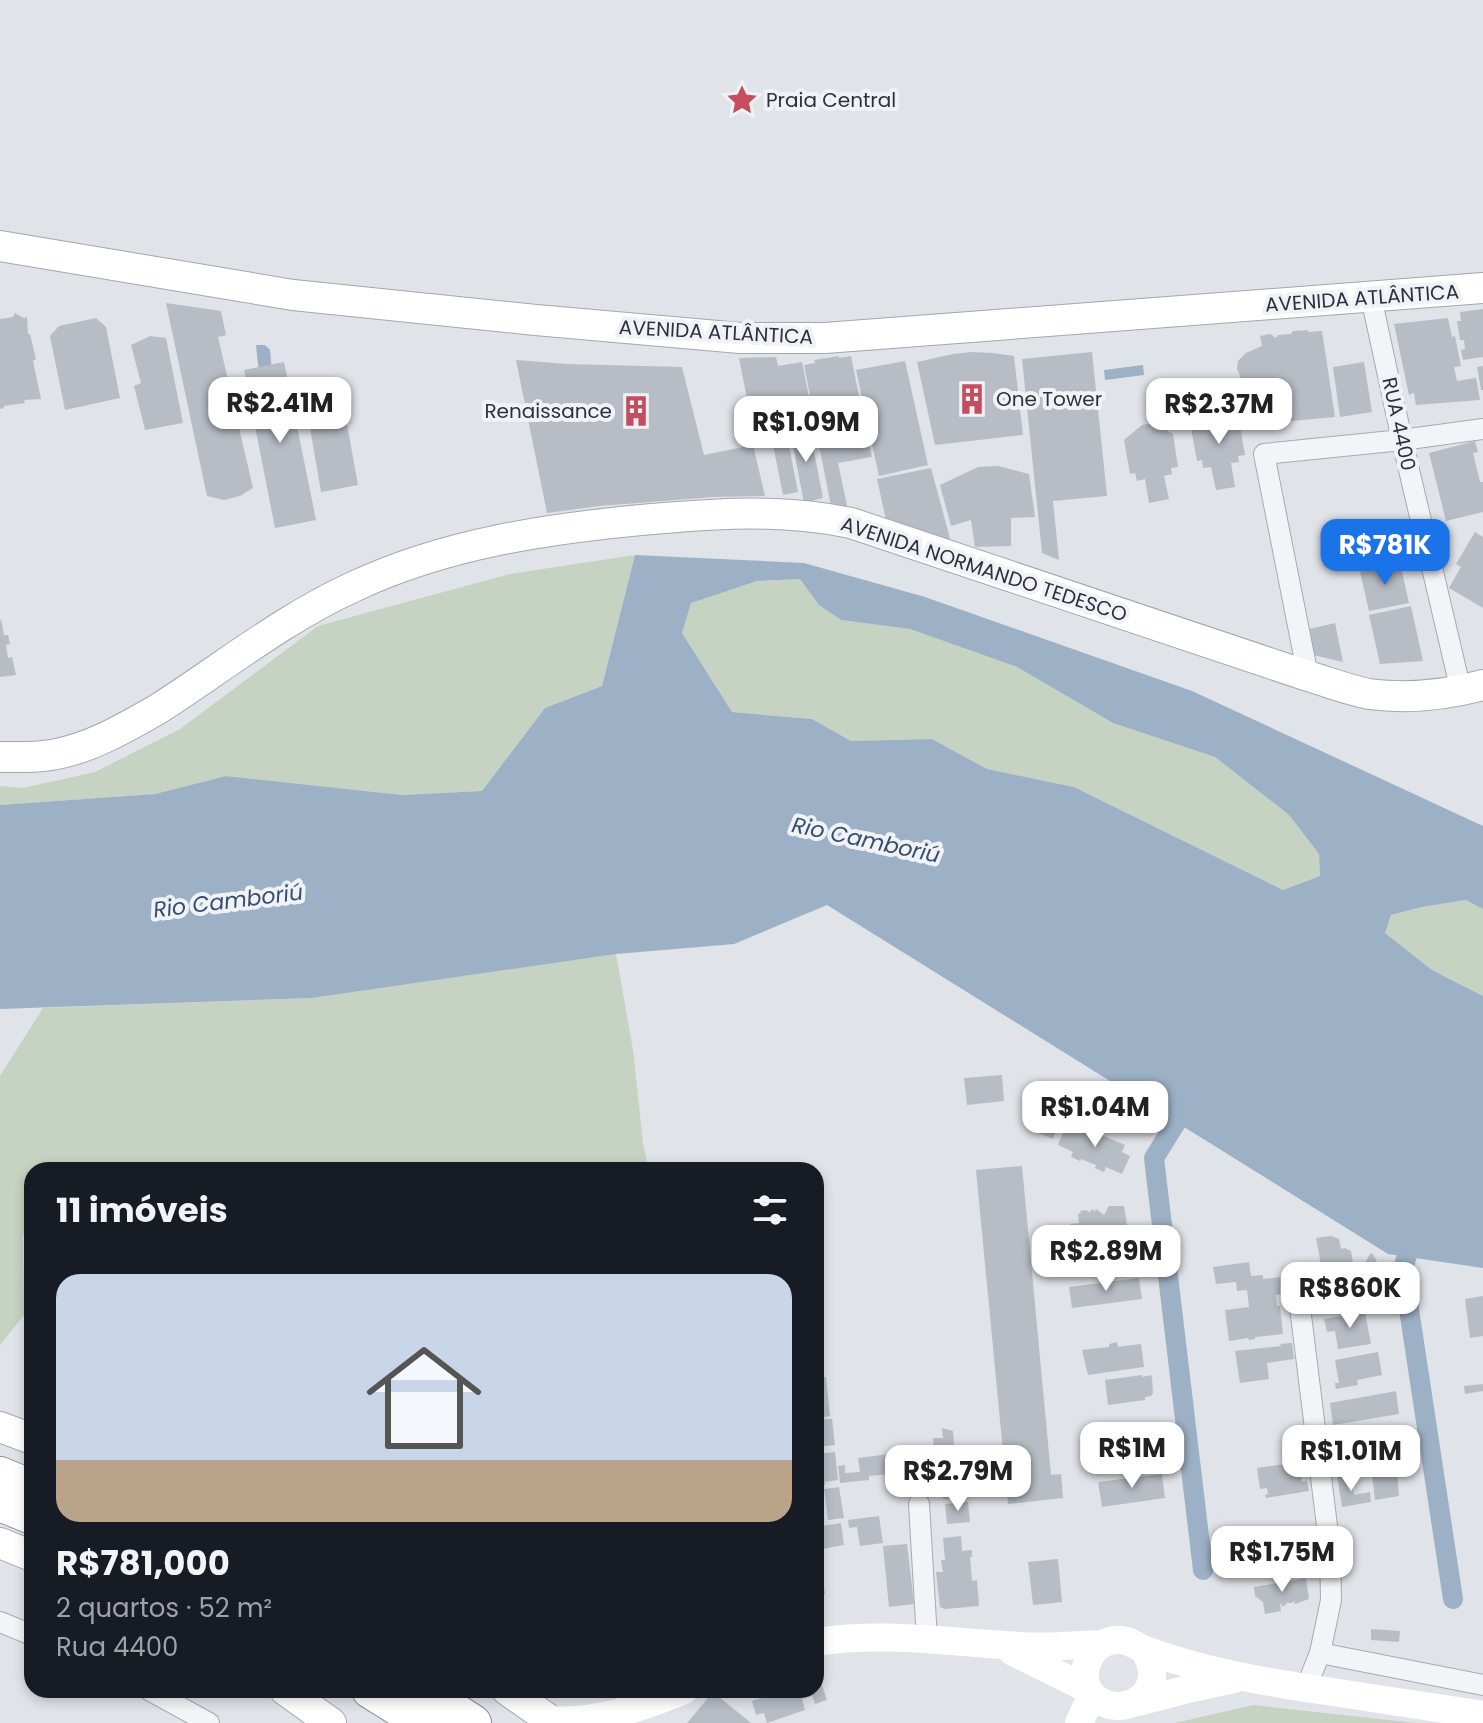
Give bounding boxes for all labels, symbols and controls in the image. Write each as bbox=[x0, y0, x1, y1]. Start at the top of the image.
place icon: Praia Central bbox=[725, 83, 759, 117]
place label: Praia Central bbox=[766, 86, 896, 114]
street label: AVENIDA ATLÂNTICA bbox=[1264, 277, 1460, 319]
street label: AVENIDA ATLÂNTICA bbox=[618, 313, 814, 351]
street label: RUA 4400 bbox=[1375, 375, 1423, 473]
pin: R$2.41M bbox=[206, 377, 354, 445]
pin: R$2.37M bbox=[1145, 378, 1293, 446]
building icon: One Tower bbox=[955, 382, 989, 416]
text: R$2.41M bbox=[226, 385, 334, 421]
place label: One Tower bbox=[996, 385, 1102, 413]
text: R$2.37M bbox=[1164, 386, 1274, 422]
building icon: Renaissance bbox=[619, 394, 653, 428]
pin: R$1.09M bbox=[732, 396, 880, 464]
place label: Renaissance bbox=[484, 397, 612, 425]
text: R$1.09M bbox=[752, 404, 860, 440]
street label: AVENIDA NORMANDO TEDESCO bbox=[837, 509, 1131, 629]
pin: R$781K bbox=[1320, 519, 1450, 587]
text: R$781K bbox=[1339, 527, 1431, 563]
water label: Rio Camboriú bbox=[789, 809, 943, 871]
water label: Rio Camboriú bbox=[151, 876, 305, 926]
pin: R$1.04M bbox=[1021, 1081, 1169, 1149]
text: R$1.04M bbox=[1040, 1089, 1150, 1125]
text: 11 imóveis bbox=[56, 1186, 228, 1234]
icon: filters bbox=[748, 1188, 792, 1232]
pin: R$2.89M bbox=[1032, 1225, 1180, 1293]
text: R$2.89M bbox=[1050, 1233, 1162, 1269]
pin: R$860K bbox=[1285, 1262, 1415, 1330]
text: R$860K bbox=[1299, 1270, 1401, 1306]
icon: home bbox=[352, 1326, 496, 1470]
pin: R$1M bbox=[1085, 1422, 1179, 1490]
pin: R$1.01M bbox=[1277, 1425, 1425, 1493]
text: R$1M bbox=[1098, 1430, 1166, 1466]
text: R$1.01M bbox=[1300, 1433, 1402, 1469]
pin: R$2.79M bbox=[884, 1445, 1032, 1513]
text: R$2.79M bbox=[903, 1453, 1013, 1489]
pin: R$1.75M bbox=[1208, 1526, 1356, 1594]
text: R$1.75M bbox=[1229, 1534, 1335, 1570]
text: R$781,000 bbox=[56, 1539, 230, 1587]
text: 2 quartos · 52 m² bbox=[56, 1590, 272, 1626]
text: Rua 4400 bbox=[56, 1629, 178, 1665]

